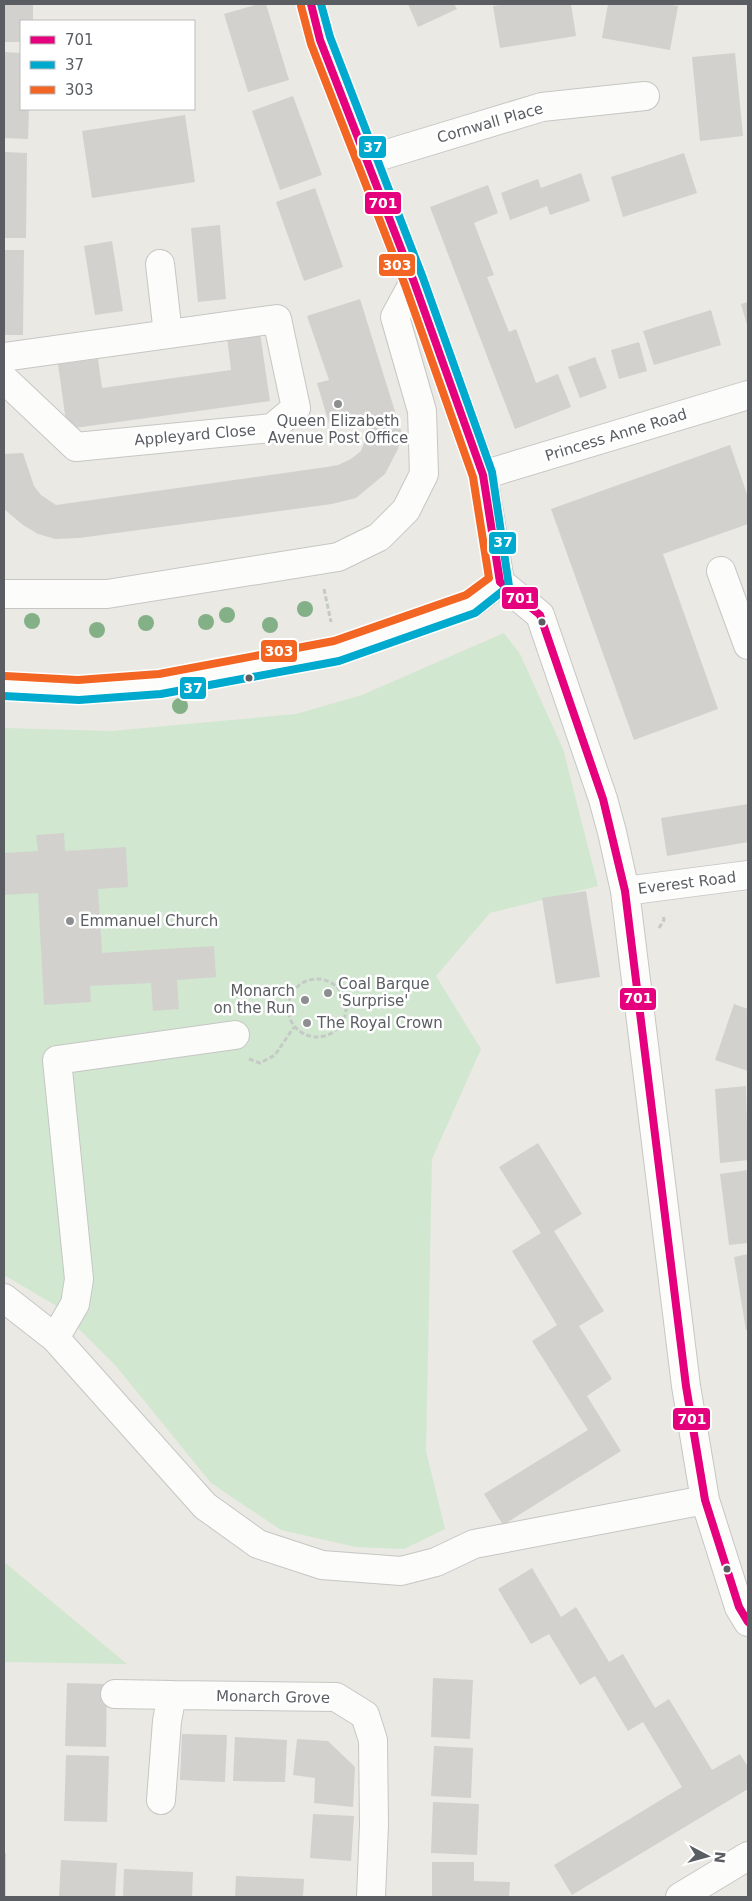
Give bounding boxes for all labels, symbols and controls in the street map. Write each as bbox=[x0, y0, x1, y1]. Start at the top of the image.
legend bbox=[20, 20, 195, 110]
text: 701 bbox=[65, 31, 94, 49]
text: 37 bbox=[65, 56, 84, 74]
text: 303 bbox=[65, 81, 94, 99]
street label: Cornwall Place bbox=[435, 99, 545, 147]
line badge: 37 bbox=[358, 135, 387, 159]
text: 37 bbox=[363, 139, 383, 155]
line badge: 701 bbox=[364, 191, 402, 215]
text: 701 bbox=[368, 195, 398, 211]
line badge: 303 bbox=[378, 253, 416, 277]
text: 303 bbox=[382, 257, 412, 273]
marker: Queen Elizabeth Avenue Post Office bbox=[332, 398, 344, 410]
street label: Princess Anne Road bbox=[543, 405, 689, 465]
place label: Queen Elizabeth Avenue Post Office bbox=[268, 412, 408, 447]
street label: Appleyard Close bbox=[134, 421, 256, 449]
line badge: 37 bbox=[488, 531, 517, 555]
text: 37 bbox=[493, 534, 513, 550]
line badge: 701 bbox=[501, 586, 539, 610]
text: 701 bbox=[505, 590, 535, 606]
unlabelled marker bbox=[537, 617, 547, 627]
line badge: 303 bbox=[260, 639, 298, 663]
text: 303 bbox=[264, 643, 294, 659]
unlabelled marker bbox=[244, 673, 254, 683]
line badge: 37 bbox=[179, 676, 207, 700]
text: 37 bbox=[183, 680, 203, 696]
street label: Everest Road bbox=[637, 868, 737, 898]
place label: Emmanuel Church bbox=[80, 912, 218, 930]
marker: Emmanuel Church bbox=[64, 915, 76, 927]
place label: Coal Barque 'Surprise' bbox=[338, 975, 429, 1010]
place label: Monarch on the Run bbox=[213, 982, 295, 1017]
marker: Coal Barque 'Surprise' bbox=[322, 987, 334, 999]
line badge: 701 bbox=[619, 987, 657, 1011]
text: 701 bbox=[623, 990, 653, 1006]
marker: Monarch on the Run bbox=[299, 994, 311, 1006]
place label: The Royal Crown bbox=[316, 1014, 443, 1032]
marker: The Royal Crown bbox=[301, 1017, 313, 1029]
line badge: 701 bbox=[672, 1407, 711, 1431]
text: 701 bbox=[677, 1411, 707, 1427]
unlabelled marker bbox=[722, 1564, 732, 1574]
street label: Monarch Grove bbox=[216, 1687, 330, 1707]
north arrow bbox=[682, 1831, 732, 1881]
text: N bbox=[711, 1851, 728, 1864]

